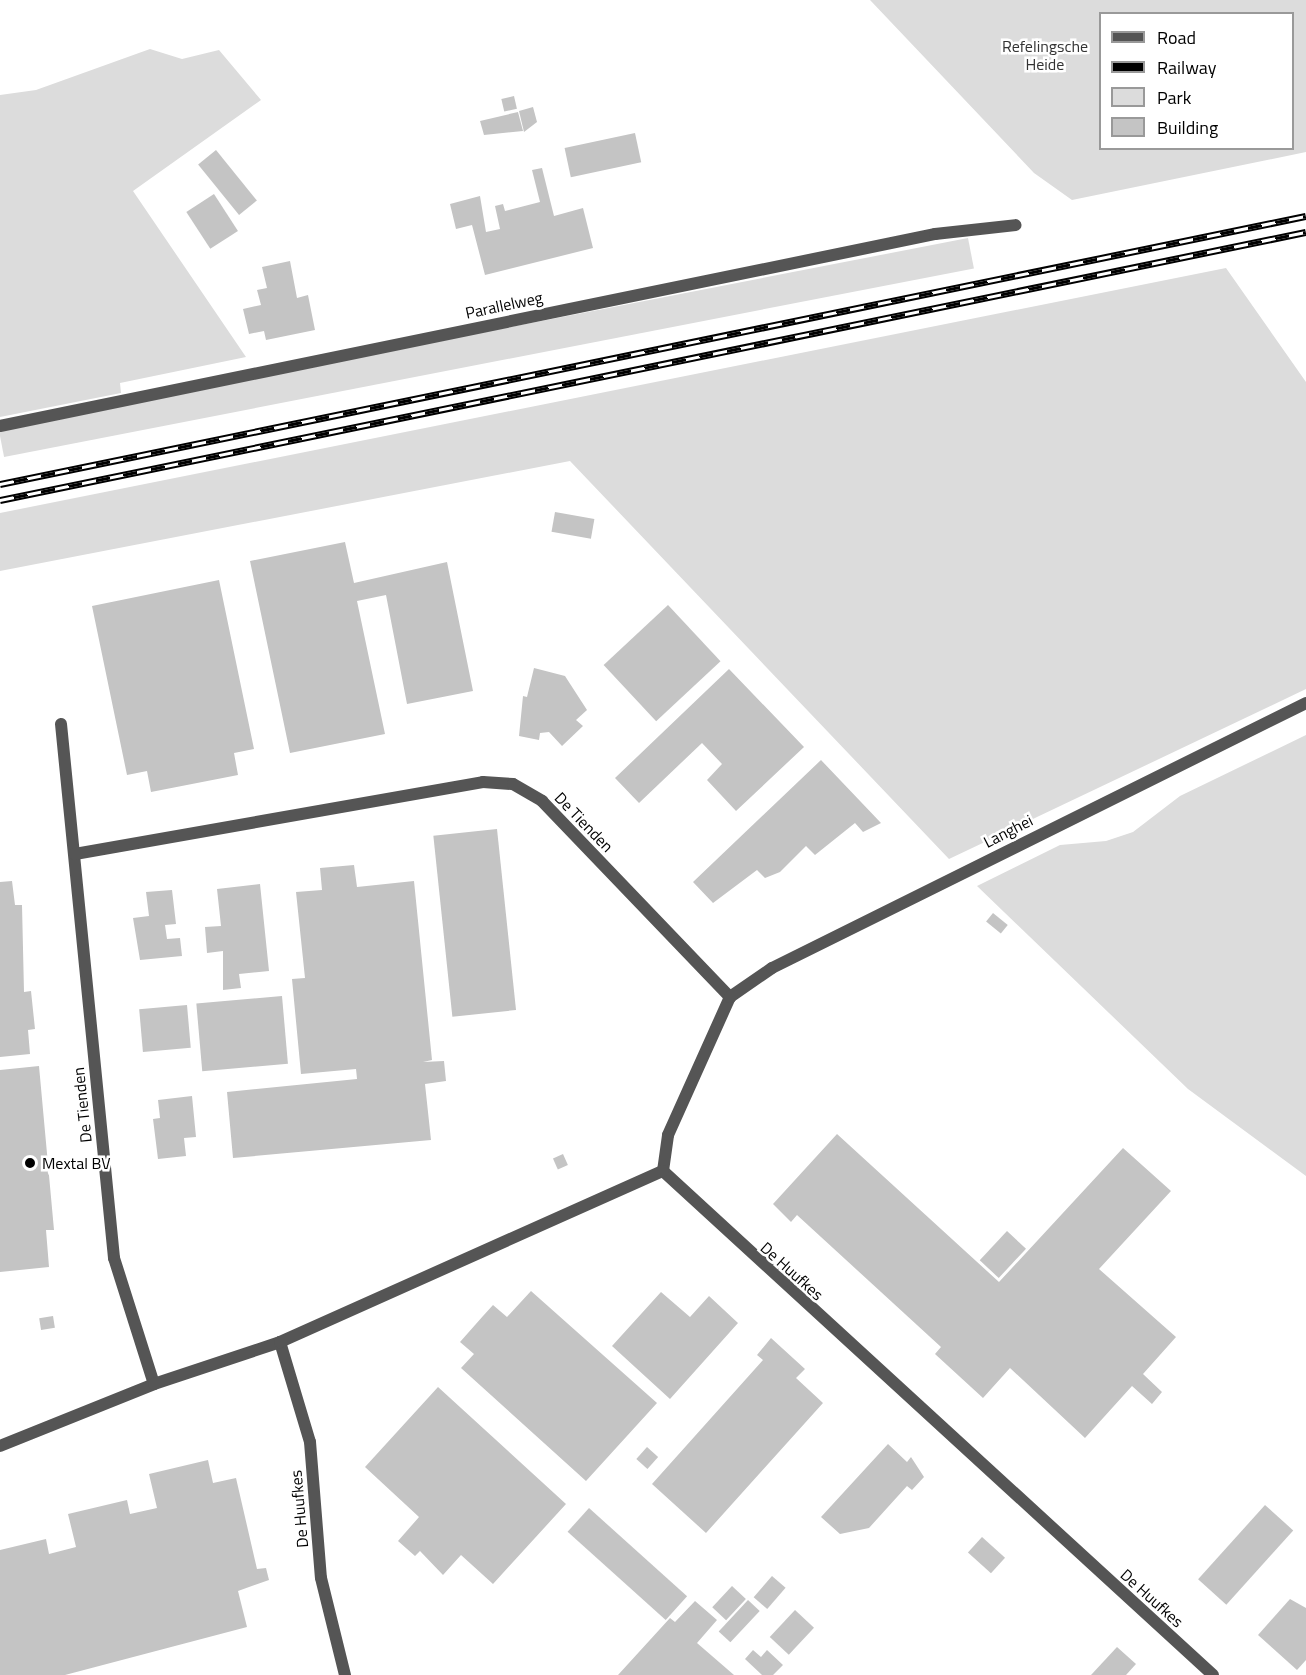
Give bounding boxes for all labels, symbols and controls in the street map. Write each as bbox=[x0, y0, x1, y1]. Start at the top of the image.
legend bbox=[1099, 12, 1294, 150]
text: Road bbox=[1157, 24, 1196, 51]
park label: Refelingsche Heide bbox=[1002, 36, 1088, 74]
text: Railway bbox=[1157, 54, 1216, 81]
text: Park bbox=[1157, 84, 1191, 111]
text: Building bbox=[1157, 114, 1218, 141]
street label: Parallelweg bbox=[464, 287, 544, 323]
street label: De Tienden bbox=[551, 788, 617, 856]
street label: Langhei bbox=[980, 810, 1036, 852]
street label: De Tienden bbox=[68, 1066, 96, 1144]
place label: Mextal BV bbox=[42, 1153, 110, 1173]
marker: Mextal BV bbox=[23, 1156, 37, 1170]
street label: De Huufkes bbox=[757, 1238, 827, 1304]
street label: De Huufkes bbox=[286, 1469, 312, 1549]
street label: De Huufkes bbox=[1117, 1565, 1187, 1631]

